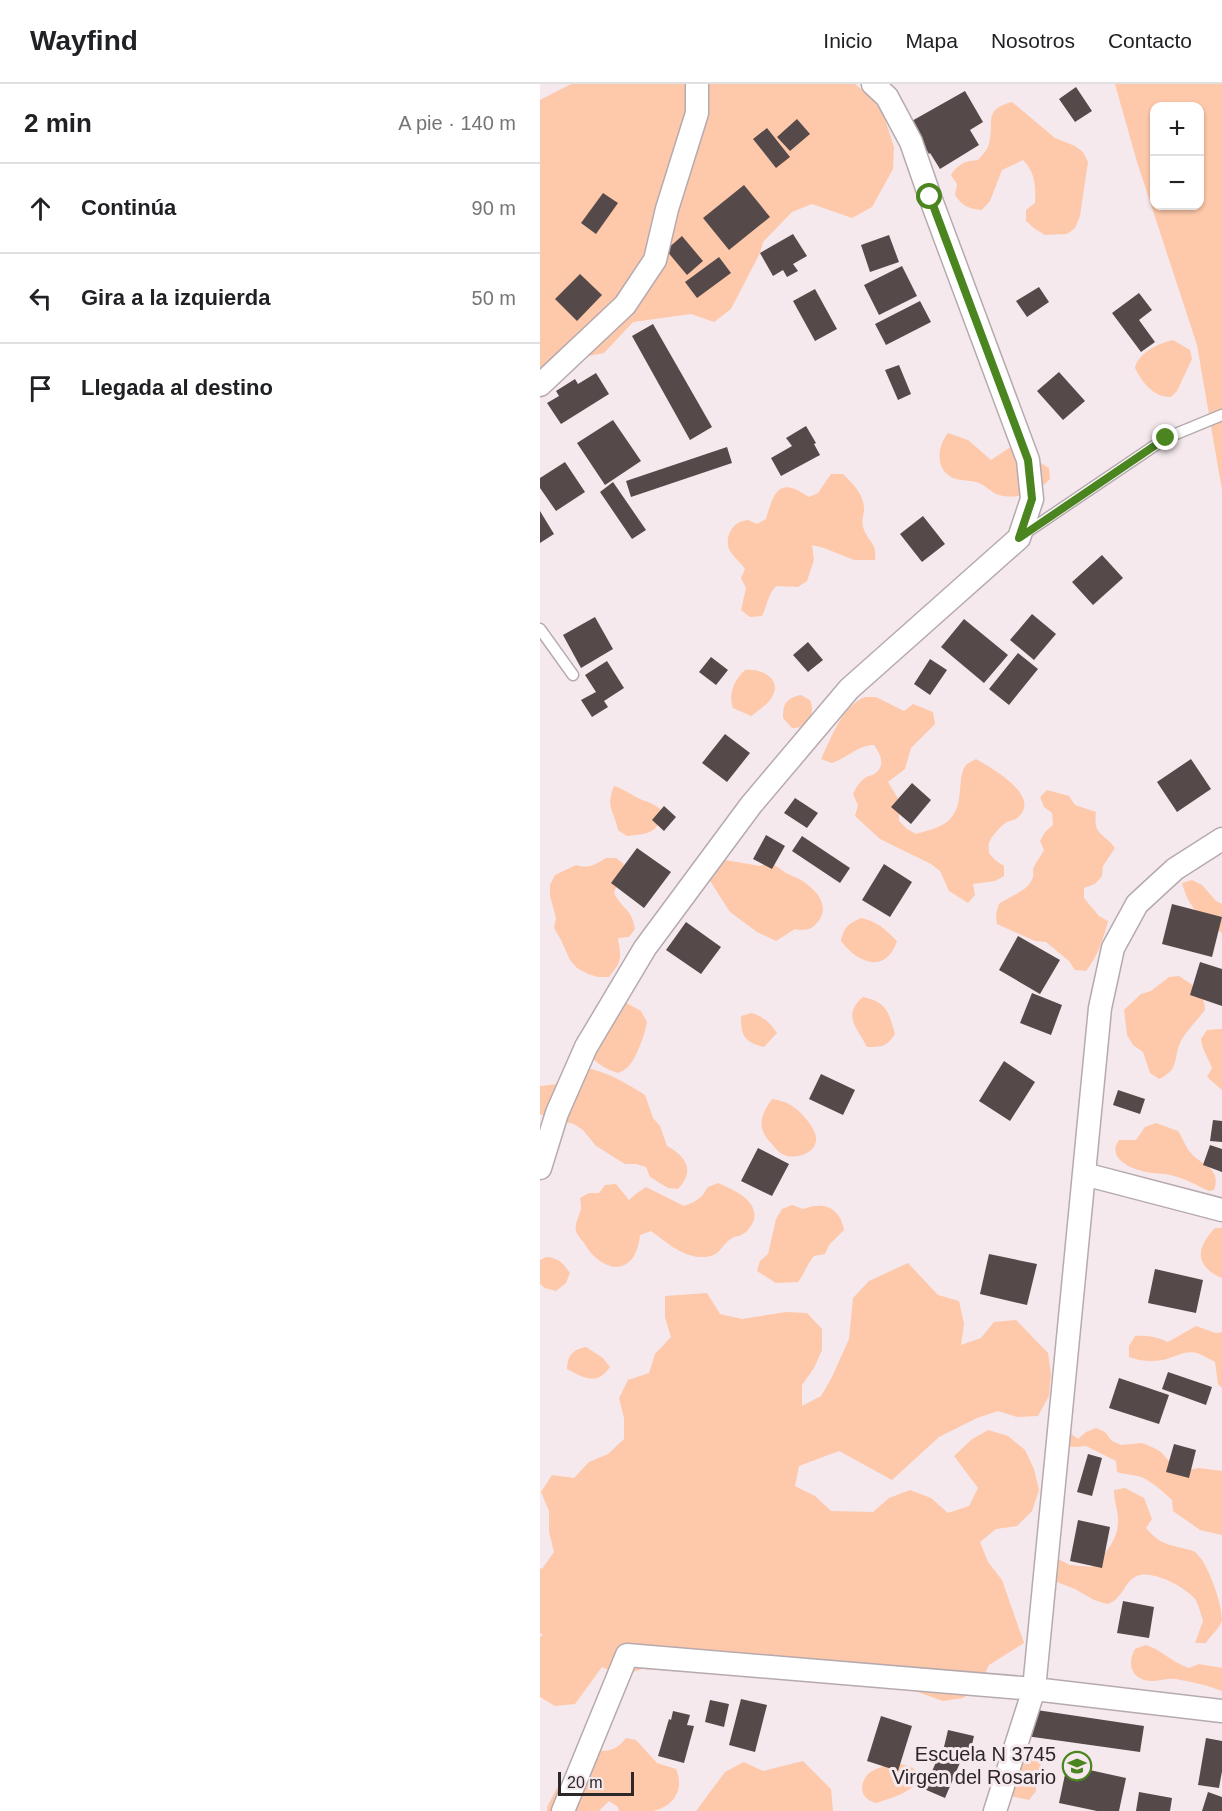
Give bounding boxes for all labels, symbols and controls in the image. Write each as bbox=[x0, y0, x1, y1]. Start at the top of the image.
text: Wayfind bbox=[30, 25, 138, 56]
text: Inicio bbox=[823, 29, 872, 52]
text: Mapa bbox=[905, 29, 958, 52]
text: Nosotros bbox=[991, 29, 1075, 52]
text: Contacto bbox=[1108, 29, 1192, 52]
map controls bbox=[1150, 102, 1204, 210]
button: + bbox=[1150, 102, 1204, 156]
text: 2 min bbox=[24, 108, 92, 138]
text: A pie · 140 m bbox=[398, 112, 516, 134]
button: − bbox=[1150, 156, 1204, 210]
route start bbox=[916, 183, 942, 209]
icon: ahead bbox=[24, 192, 57, 225]
text: Continúa bbox=[81, 195, 176, 220]
text: 90 m bbox=[472, 197, 516, 219]
icon: left bbox=[24, 282, 57, 315]
text: Gira a la izquierda bbox=[81, 285, 271, 310]
text: 50 m bbox=[472, 287, 516, 309]
icon: arrive bbox=[24, 372, 57, 405]
text: Llegada al destino bbox=[81, 375, 273, 400]
route end bbox=[1152, 424, 1178, 450]
place label: Escuela N 3745 Virgen del Rosario bbox=[892, 1743, 1056, 1788]
school or university icon: Escuela N 3745 Virgen del Rosario bbox=[1061, 1750, 1093, 1782]
scale bar bbox=[558, 1769, 634, 1796]
text: 20 m bbox=[567, 1774, 603, 1791]

